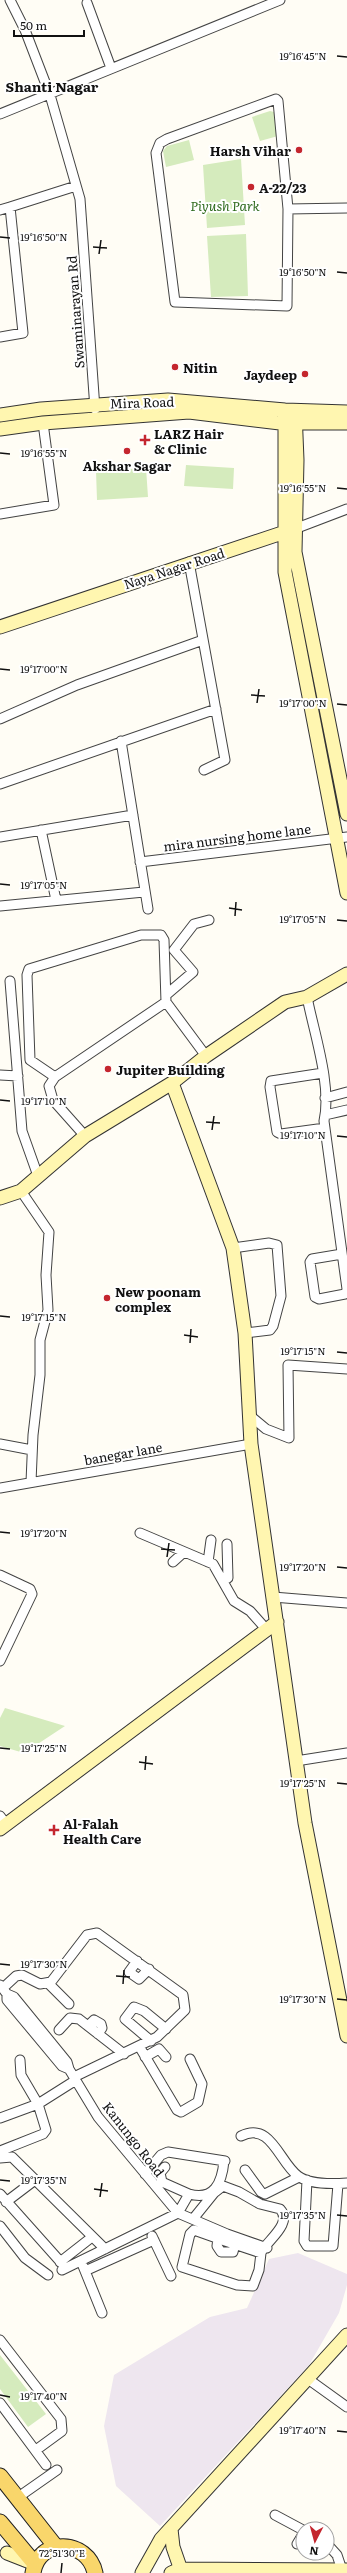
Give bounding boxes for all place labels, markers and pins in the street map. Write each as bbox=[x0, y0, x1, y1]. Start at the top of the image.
place label: Harsh Vihar bbox=[210, 141, 291, 160]
marker: Harsh Vihar bbox=[294, 145, 304, 155]
place label: A-22/23 bbox=[259, 178, 306, 197]
marker: A-22/23 bbox=[246, 182, 256, 192]
place label: Nitin bbox=[183, 358, 218, 377]
marker: Nitin bbox=[170, 362, 180, 372]
place label: Jaydeep bbox=[244, 365, 297, 384]
marker: Jaydeep bbox=[300, 369, 310, 379]
place label: LARZ Hair & Clinic bbox=[154, 424, 224, 458]
marker: LARZ Hair & Clinic bbox=[139, 434, 151, 446]
marker: Akshar Sagar bbox=[122, 446, 132, 456]
place label: Akshar Sagar bbox=[83, 456, 171, 475]
place label: Jupiter Building bbox=[116, 1060, 225, 1079]
marker: Jupiter Building bbox=[103, 1064, 113, 1074]
place label: New poonam complex bbox=[115, 1282, 201, 1316]
marker: New poonam complex bbox=[102, 1293, 112, 1303]
place label: Al-Falah Health Care bbox=[63, 1814, 141, 1848]
marker: Al-Falah Health Care bbox=[48, 1824, 60, 1836]

